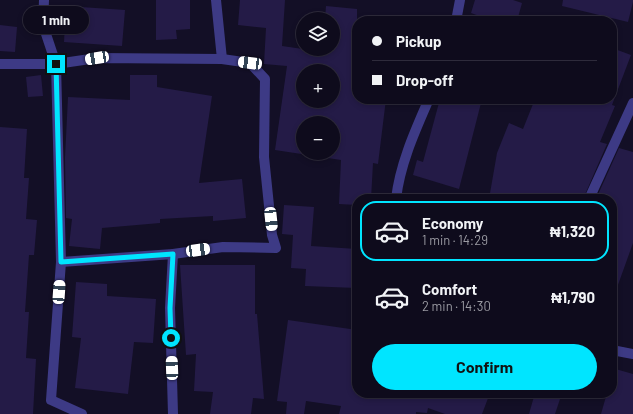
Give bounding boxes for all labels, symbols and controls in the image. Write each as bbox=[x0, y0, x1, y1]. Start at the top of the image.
callout: 1 min bbox=[23, 6, 89, 34]
text: 1 min bbox=[42, 12, 70, 28]
map controls bbox=[296, 12, 340, 160]
button: layers bbox=[296, 12, 340, 56]
text: Pickup bbox=[396, 32, 442, 50]
car bbox=[84, 50, 110, 66]
route end bbox=[47, 55, 65, 73]
car bbox=[237, 56, 263, 70]
button: + bbox=[296, 64, 340, 108]
text: Drop-off bbox=[396, 71, 454, 89]
button: − bbox=[296, 116, 340, 160]
car bbox=[264, 206, 278, 232]
icon: car bbox=[374, 213, 410, 249]
text: Economy bbox=[422, 214, 483, 232]
text: ₦1,320 bbox=[550, 222, 595, 240]
text: 1 min · 14:29 bbox=[422, 232, 488, 248]
car bbox=[185, 242, 211, 258]
icon: car bbox=[374, 279, 410, 315]
car bbox=[52, 280, 66, 304]
text: Comfort bbox=[422, 280, 477, 298]
text: ₦1,790 bbox=[551, 288, 595, 306]
text: 2 min · 14:30 bbox=[422, 298, 491, 314]
route start bbox=[162, 329, 180, 347]
button: Confirm bbox=[372, 344, 597, 390]
car bbox=[166, 356, 178, 380]

